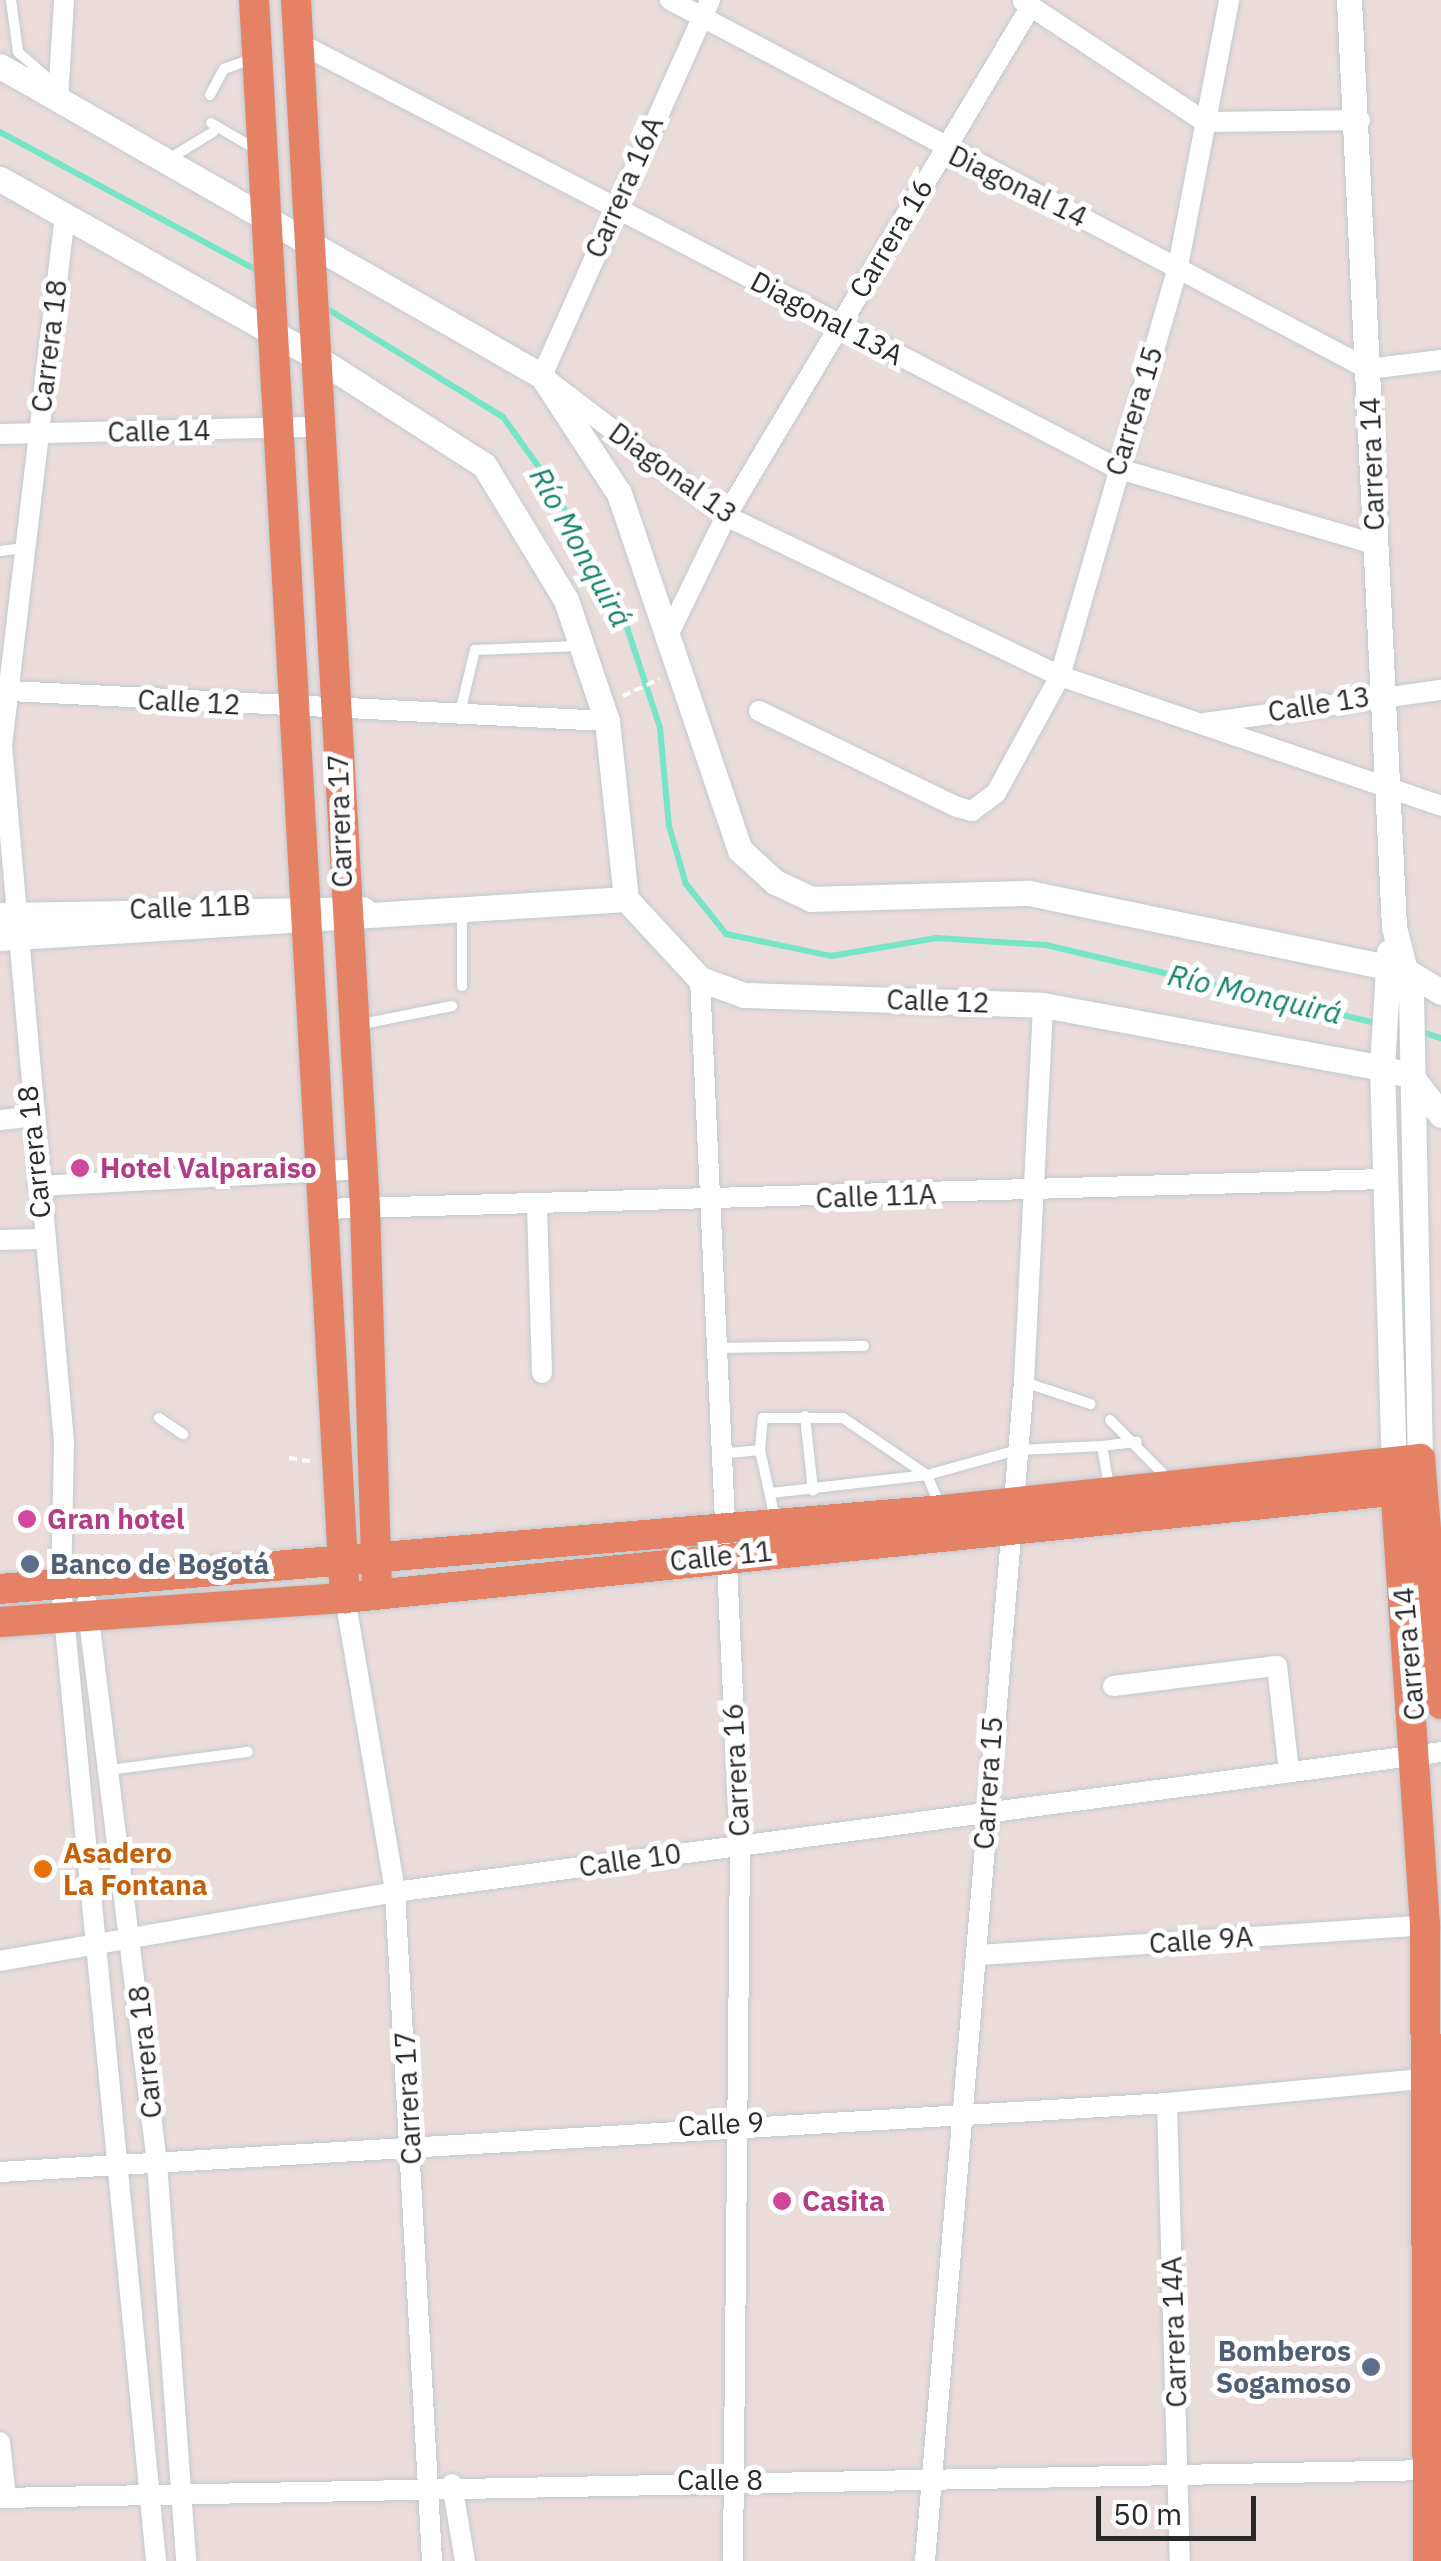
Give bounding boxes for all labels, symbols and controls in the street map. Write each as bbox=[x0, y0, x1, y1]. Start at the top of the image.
street label: Carrera 16A bbox=[578, 111, 670, 263]
street label: Diagonal 14 bbox=[943, 138, 1093, 234]
street label: Carrera 16 bbox=[842, 172, 940, 304]
street label: Diagonal 13A bbox=[745, 264, 909, 372]
street label: Carrera 18 bbox=[24, 278, 74, 414]
street label: Carrera 15 bbox=[1098, 342, 1170, 480]
street label: Carrera 14 bbox=[1353, 397, 1391, 531]
street label: Calle 14 bbox=[107, 413, 211, 449]
street label: Diagonal 13 bbox=[603, 415, 743, 531]
water label: Río Monquirá bbox=[522, 461, 640, 633]
street label: Calle 13 bbox=[1266, 679, 1372, 729]
street label: Calle 12 bbox=[137, 683, 241, 721]
street label: Carrera 17 bbox=[321, 754, 359, 888]
street label: Calle 11B bbox=[129, 888, 251, 926]
water label: Río Monquirá bbox=[1165, 957, 1345, 1031]
street label: Calle 12 bbox=[886, 982, 990, 1020]
street label: Carrera 18 bbox=[10, 1084, 58, 1220]
place label: Hotel Valparaiso bbox=[100, 1151, 317, 1185]
marker: Hotel Valparaiso bbox=[69, 1157, 91, 1179]
street label: Calle 11A bbox=[815, 1177, 937, 1215]
place label: Gran hotel bbox=[47, 1502, 184, 1536]
marker: Gran hotel bbox=[16, 1508, 38, 1530]
street label: Calle 11 bbox=[668, 1534, 774, 1578]
place label: Banco de Bogotá bbox=[50, 1547, 269, 1581]
marker: Banco de Bogotá bbox=[19, 1553, 41, 1575]
street label: Carrera 14 bbox=[1386, 1586, 1432, 1722]
street label: Carrera 16 bbox=[716, 1702, 756, 1838]
street label: Carrera 15 bbox=[967, 1715, 1009, 1851]
place label: Asadero La Fontana bbox=[63, 1836, 208, 1902]
street label: Calle 10 bbox=[577, 1836, 683, 1884]
marker: Asadero La Fontana bbox=[32, 1858, 54, 1880]
street label: Calle 9A bbox=[1148, 1920, 1254, 1960]
street label: Carrera 18 bbox=[121, 1984, 169, 2120]
street label: Carrera 17 bbox=[388, 2030, 428, 2166]
street label: Calle 9 bbox=[677, 2105, 765, 2143]
place label: Casita bbox=[802, 2184, 885, 2218]
marker: Casita bbox=[771, 2190, 793, 2212]
street label: Carrera 14A bbox=[1155, 2256, 1193, 2408]
place label: Bomberos Sogamoso bbox=[1216, 2334, 1351, 2400]
marker: Bomberos Sogamoso bbox=[1360, 2356, 1382, 2378]
street label: Calle 8 bbox=[677, 2463, 763, 2497]
scale bar bbox=[1101, 2476, 1261, 2538]
text: 50 m bbox=[1113, 2494, 1182, 2533]

